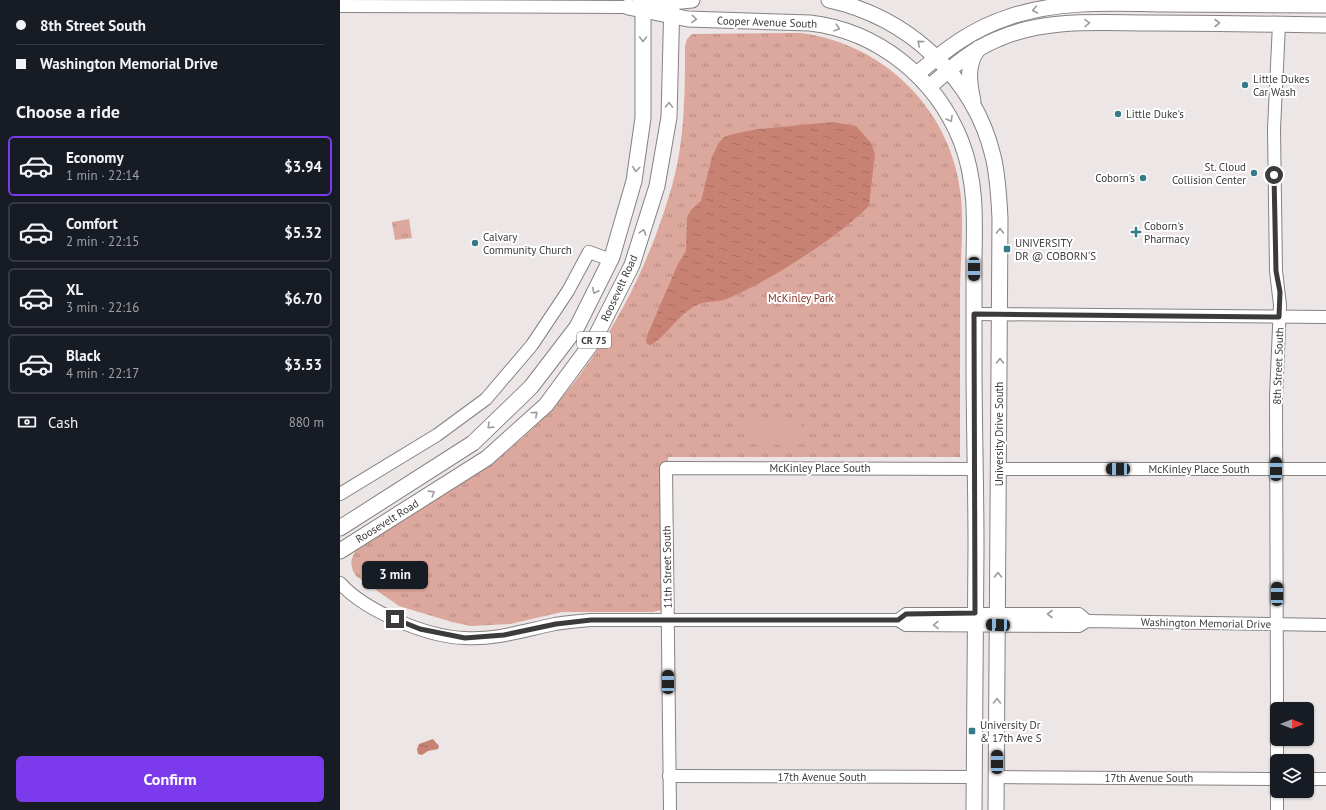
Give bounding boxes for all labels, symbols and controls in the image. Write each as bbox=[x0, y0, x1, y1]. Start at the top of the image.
one-way arrow bbox=[1032, 6, 1039, 14]
street label: Cooper Avenue South bbox=[717, 13, 817, 31]
one-way arrow bbox=[690, 15, 697, 24]
text: 8th Street South bbox=[40, 16, 146, 35]
one-way arrow bbox=[1084, 19, 1090, 28]
one-way arrow bbox=[1214, 19, 1220, 27]
one-way arrow bbox=[833, 23, 840, 32]
one-way arrow bbox=[639, 36, 647, 42]
one-way arrow bbox=[917, 41, 925, 48]
text: Washington Memorial Drive bbox=[40, 54, 218, 73]
place label: Little Dukes Car Wash bbox=[1253, 72, 1310, 99]
marker: Little Dukes Car Wash bbox=[1240, 80, 1250, 90]
text: Choose a ride bbox=[16, 100, 120, 123]
one-way arrow bbox=[665, 102, 673, 108]
place label: Little Duke's bbox=[1126, 107, 1184, 121]
marker: Little Duke's bbox=[1113, 109, 1123, 119]
one-way arrow bbox=[945, 115, 952, 122]
icon: car bbox=[18, 148, 54, 184]
text: Economy bbox=[66, 148, 124, 167]
text: $3.94 bbox=[284, 157, 322, 176]
place label: St. Cloud Collision Center bbox=[1172, 160, 1246, 187]
one-way arrow bbox=[632, 166, 641, 172]
route start bbox=[1265, 166, 1283, 184]
text: 1 min · 22:14 bbox=[66, 167, 139, 184]
marker: St. Cloud Collision Center bbox=[1249, 168, 1259, 178]
place label: Coborn's bbox=[1095, 171, 1135, 185]
marker: Coborn's bbox=[1138, 173, 1148, 183]
icon: car bbox=[18, 214, 54, 250]
text: Comfort bbox=[66, 214, 118, 233]
place label: Coborn's Pharmacy bbox=[1144, 219, 1191, 246]
text: $5.32 bbox=[284, 223, 322, 242]
marker: Coborn's Pharmacy bbox=[1131, 227, 1141, 237]
one-way arrow bbox=[996, 228, 1004, 234]
one-way arrow bbox=[638, 229, 647, 236]
place label: Calvary Community Church bbox=[483, 230, 572, 257]
text: 2 min · 22:15 bbox=[66, 233, 139, 250]
place label: UNIVERSITY DR @ COBORN'S bbox=[1015, 236, 1096, 263]
marker: Calvary Community Church bbox=[470, 238, 480, 248]
marker: UNIVERSITY DR @ COBORN'S bbox=[1002, 244, 1012, 254]
street label: Roosevelt Road bbox=[597, 252, 641, 323]
car bbox=[968, 257, 980, 281]
icon: car bbox=[18, 280, 54, 316]
text: XL bbox=[66, 280, 83, 299]
one-way arrow bbox=[592, 287, 600, 294]
text: $6.70 bbox=[284, 289, 322, 308]
park label: McKinley Park bbox=[768, 291, 835, 305]
text: 3 min · 22:16 bbox=[66, 299, 139, 316]
street label: 8th Street South bbox=[1270, 327, 1286, 405]
road number: CR 75 bbox=[577, 332, 611, 348]
icon: car bbox=[18, 346, 54, 382]
text: Black bbox=[66, 346, 101, 365]
text: $3.53 bbox=[284, 355, 322, 374]
one-way arrow bbox=[996, 358, 1004, 364]
text: 4 min · 22:17 bbox=[66, 365, 139, 382]
street label: University Drive South bbox=[992, 382, 1006, 486]
icon: cash bbox=[16, 411, 38, 433]
one-way arrow bbox=[531, 412, 538, 419]
text: Cash bbox=[48, 413, 78, 432]
text: 880 m bbox=[289, 414, 324, 431]
one-way arrow bbox=[487, 421, 495, 429]
car bbox=[1270, 457, 1282, 481]
street label: McKinley Place South bbox=[769, 461, 871, 475]
street label: McKinley Place South bbox=[1148, 462, 1250, 476]
car bbox=[1106, 463, 1130, 475]
one-way arrow bbox=[428, 490, 435, 497]
street label: Roosevelt Road bbox=[353, 496, 421, 546]
street label: 11th Street South bbox=[659, 525, 675, 609]
callout: 3 min bbox=[362, 561, 428, 589]
text: 3 min bbox=[379, 566, 411, 583]
one-way arrow bbox=[994, 572, 1002, 578]
car bbox=[1271, 582, 1283, 606]
route end bbox=[386, 610, 404, 628]
one-way arrow bbox=[1047, 610, 1053, 618]
street label: Washington Memorial Drive bbox=[1141, 615, 1272, 631]
car bbox=[986, 619, 1010, 631]
one-way arrow bbox=[933, 621, 939, 629]
car bbox=[662, 670, 674, 694]
one-way arrow bbox=[993, 698, 1001, 704]
north arrow bbox=[1270, 702, 1314, 746]
map controls bbox=[1270, 702, 1314, 798]
place label: University Dr & 17th Ave S bbox=[980, 718, 1042, 745]
marker: University Dr & 17th Ave S bbox=[967, 726, 977, 736]
car bbox=[991, 750, 1003, 774]
button: layers bbox=[1270, 754, 1314, 798]
button: Confirm bbox=[16, 756, 324, 802]
street label: 17th Avenue South bbox=[778, 770, 866, 784]
street label: 17th Avenue South bbox=[1105, 771, 1193, 785]

